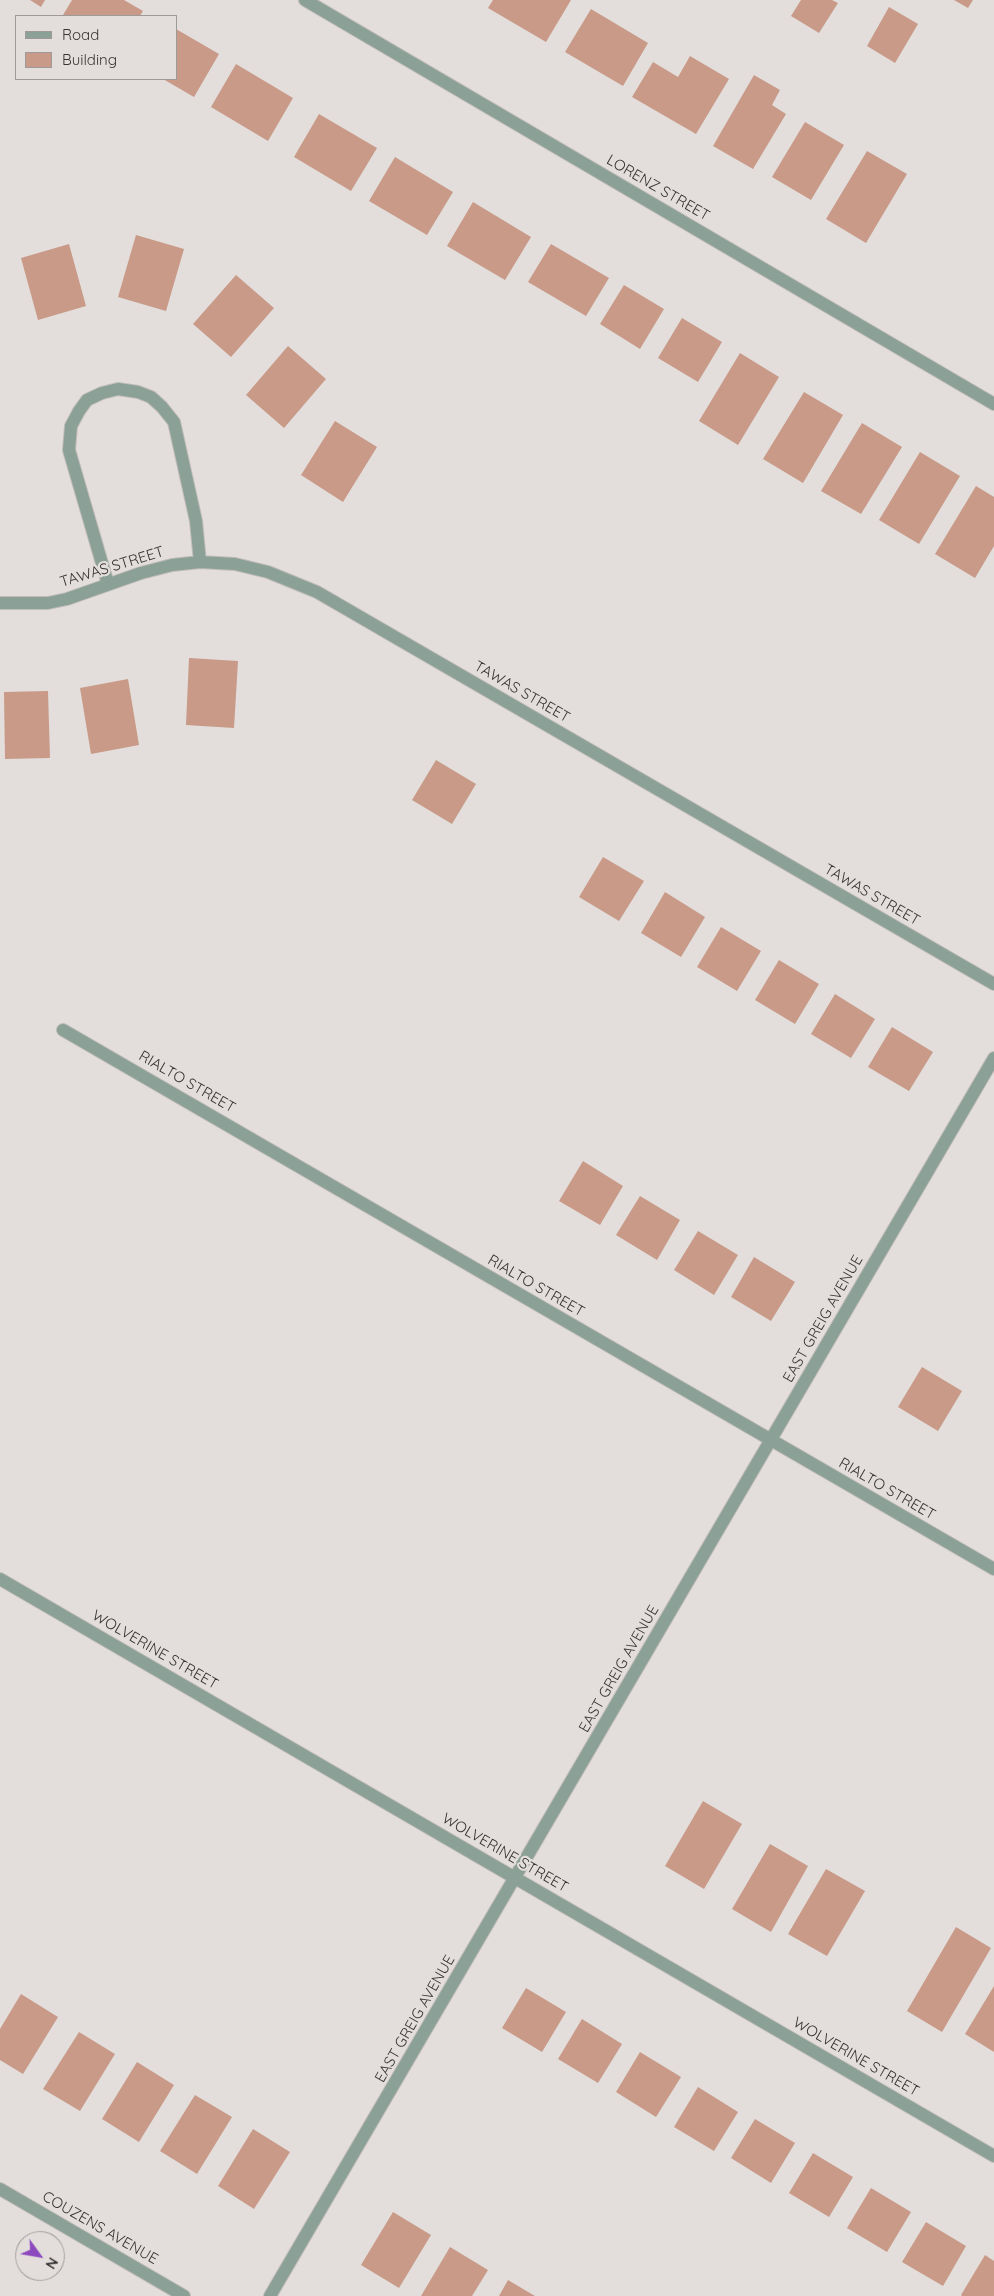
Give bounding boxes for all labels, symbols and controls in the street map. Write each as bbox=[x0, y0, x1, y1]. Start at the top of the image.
legend bbox=[15, 15, 178, 80]
text: Road bbox=[62, 25, 99, 44]
text: Building bbox=[62, 50, 117, 69]
street label: LORENZ STREET bbox=[603, 151, 713, 225]
street label: TAWAS STREET bbox=[58, 543, 166, 591]
street label: TAWAS STREET bbox=[471, 657, 573, 727]
street label: TAWAS STREET bbox=[821, 860, 923, 930]
street label: RIALTO STREET bbox=[135, 1047, 239, 1117]
street label: RIALTO STREET bbox=[484, 1251, 588, 1321]
street label: EAST GREIG AVENUE bbox=[779, 1252, 867, 1386]
street label: RIALTO STREET bbox=[835, 1454, 939, 1524]
street label: EAST GREIG AVENUE bbox=[575, 1602, 663, 1736]
street label: WOLVERINE STREET bbox=[89, 1607, 221, 1693]
street label: WOLVERINE STREET bbox=[439, 1810, 571, 1896]
street label: EAST GREIG AVENUE bbox=[371, 1952, 459, 2086]
street label: WOLVERINE STREET bbox=[790, 2014, 922, 2100]
street label: COUZENS AVENUE bbox=[39, 2188, 161, 2268]
north arrow bbox=[15, 2231, 65, 2281]

